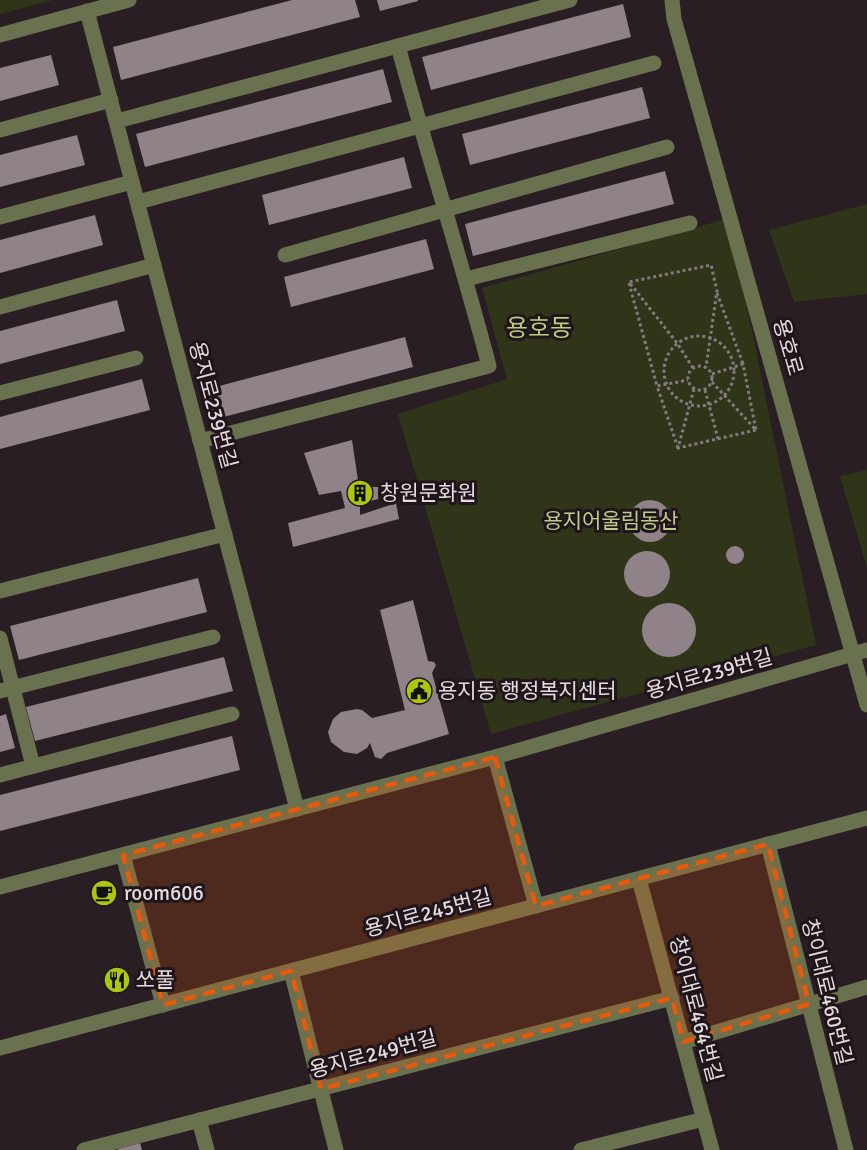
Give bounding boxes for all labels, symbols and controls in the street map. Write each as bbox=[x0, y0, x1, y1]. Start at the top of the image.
district label: 용호동 bbox=[506, 313, 572, 343]
street label: 용호로 bbox=[768, 316, 808, 378]
street label: 용지로239번길 bbox=[184, 339, 242, 471]
building icon: 창원문화원 bbox=[345, 478, 375, 508]
place label: 창원문화원 bbox=[380, 480, 477, 506]
park label: 용지어울림동산 bbox=[543, 508, 679, 534]
street label: 용지로239번길 bbox=[643, 644, 775, 704]
public building icon: 용지동 행정복지센터 bbox=[404, 676, 434, 706]
place label: 용지동 행정복지센터 bbox=[438, 678, 617, 704]
cafe icon: room606 bbox=[89, 878, 119, 908]
place label: room606 bbox=[124, 880, 204, 906]
street label: 용지로245번길 bbox=[362, 884, 494, 942]
street label: 창이대로460번길 bbox=[796, 916, 858, 1068]
street label: 창이대로464번길 bbox=[664, 933, 728, 1085]
restaurant icon: 쏘풀 bbox=[102, 965, 132, 995]
place label: 쏘풀 bbox=[136, 967, 175, 993]
street label: 용지로249번길 bbox=[307, 1025, 439, 1083]

